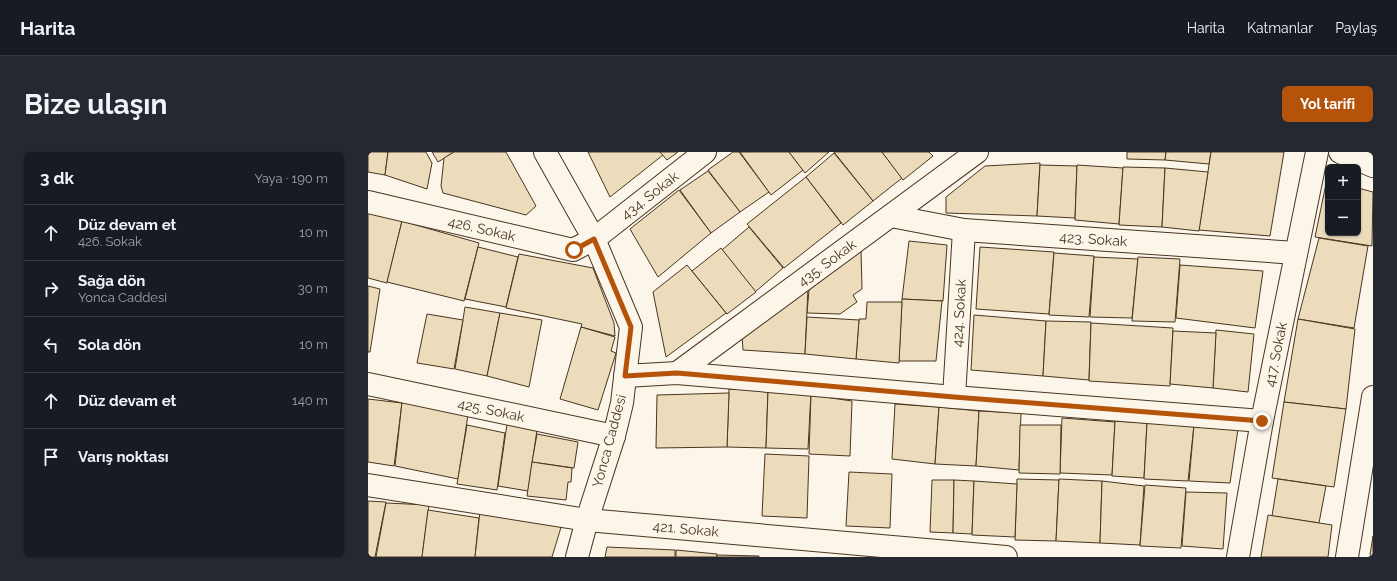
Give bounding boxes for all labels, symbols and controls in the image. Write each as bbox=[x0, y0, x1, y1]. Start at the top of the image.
text: Harita bbox=[20, 17, 75, 39]
text: Harita bbox=[1187, 20, 1225, 36]
text: Katmanlar bbox=[1247, 20, 1313, 36]
text: Paylaş bbox=[1335, 20, 1377, 36]
button: Yol tarifi bbox=[1282, 86, 1373, 122]
text: Bize ulaşın bbox=[24, 88, 167, 121]
map controls bbox=[1325, 164, 1361, 236]
button: + bbox=[1325, 164, 1361, 200]
text: 3 dk bbox=[40, 168, 74, 188]
street label: 434. Sokak bbox=[618, 168, 682, 223]
text: Yaya · 190 m bbox=[254, 171, 328, 186]
button: − bbox=[1325, 200, 1361, 236]
street label: 426. Sokak bbox=[447, 213, 518, 244]
text: Düz devam et bbox=[78, 216, 176, 234]
icon: ahead bbox=[40, 222, 62, 244]
text: 10 m bbox=[299, 225, 328, 240]
street label: 423. Sokak bbox=[1059, 229, 1128, 249]
text: 426. Sokak bbox=[78, 234, 142, 249]
street label: 435. Sokak bbox=[795, 236, 859, 289]
route start bbox=[565, 241, 583, 259]
text: Sağa dön bbox=[78, 272, 145, 290]
icon: right bbox=[40, 278, 62, 300]
street label: 424. Sokak bbox=[949, 278, 969, 348]
text: 30 m bbox=[298, 281, 328, 296]
text: Yonca Caddesi bbox=[78, 290, 167, 305]
street label: 417. Sokak bbox=[1261, 320, 1290, 388]
icon: left bbox=[40, 334, 62, 356]
text: Sola dön bbox=[78, 336, 141, 354]
text: 10 m bbox=[299, 337, 328, 352]
icon: ahead bbox=[40, 390, 62, 412]
text: Düz devam et bbox=[78, 392, 176, 410]
text: 140 m bbox=[292, 393, 328, 408]
street label: Yonca Caddesi bbox=[589, 393, 629, 489]
street label: 425. Sokak bbox=[456, 395, 527, 425]
route end bbox=[1253, 412, 1271, 430]
icon: arrive bbox=[40, 446, 62, 468]
text: Varış noktası bbox=[78, 448, 169, 466]
street label: 421. Sokak bbox=[652, 518, 720, 540]

